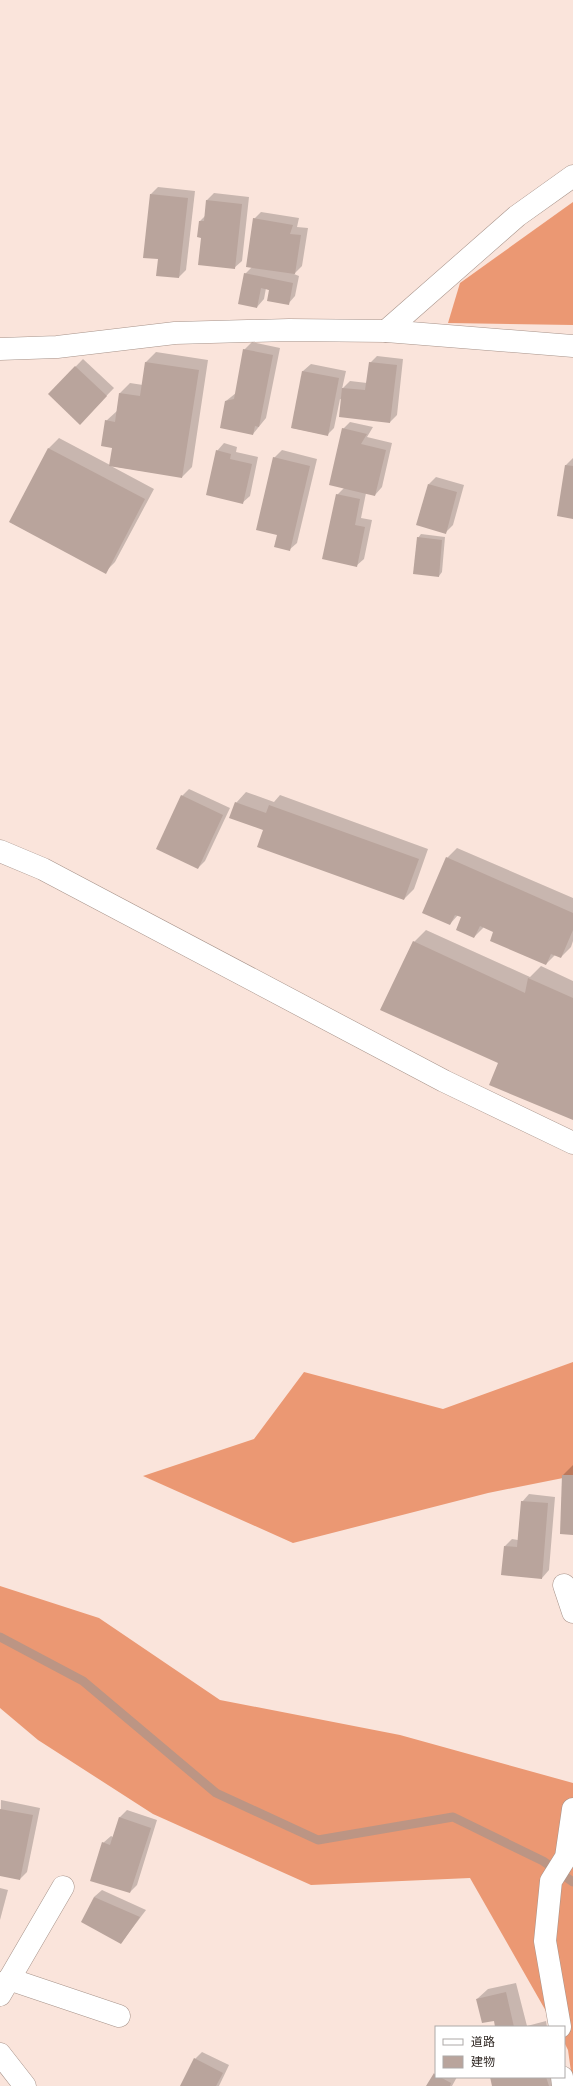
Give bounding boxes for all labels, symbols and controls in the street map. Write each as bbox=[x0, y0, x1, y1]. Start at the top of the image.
legend bbox=[435, 2026, 565, 2078]
text: 道路 bbox=[471, 2035, 495, 2049]
text: 建物 bbox=[471, 2055, 495, 2069]

